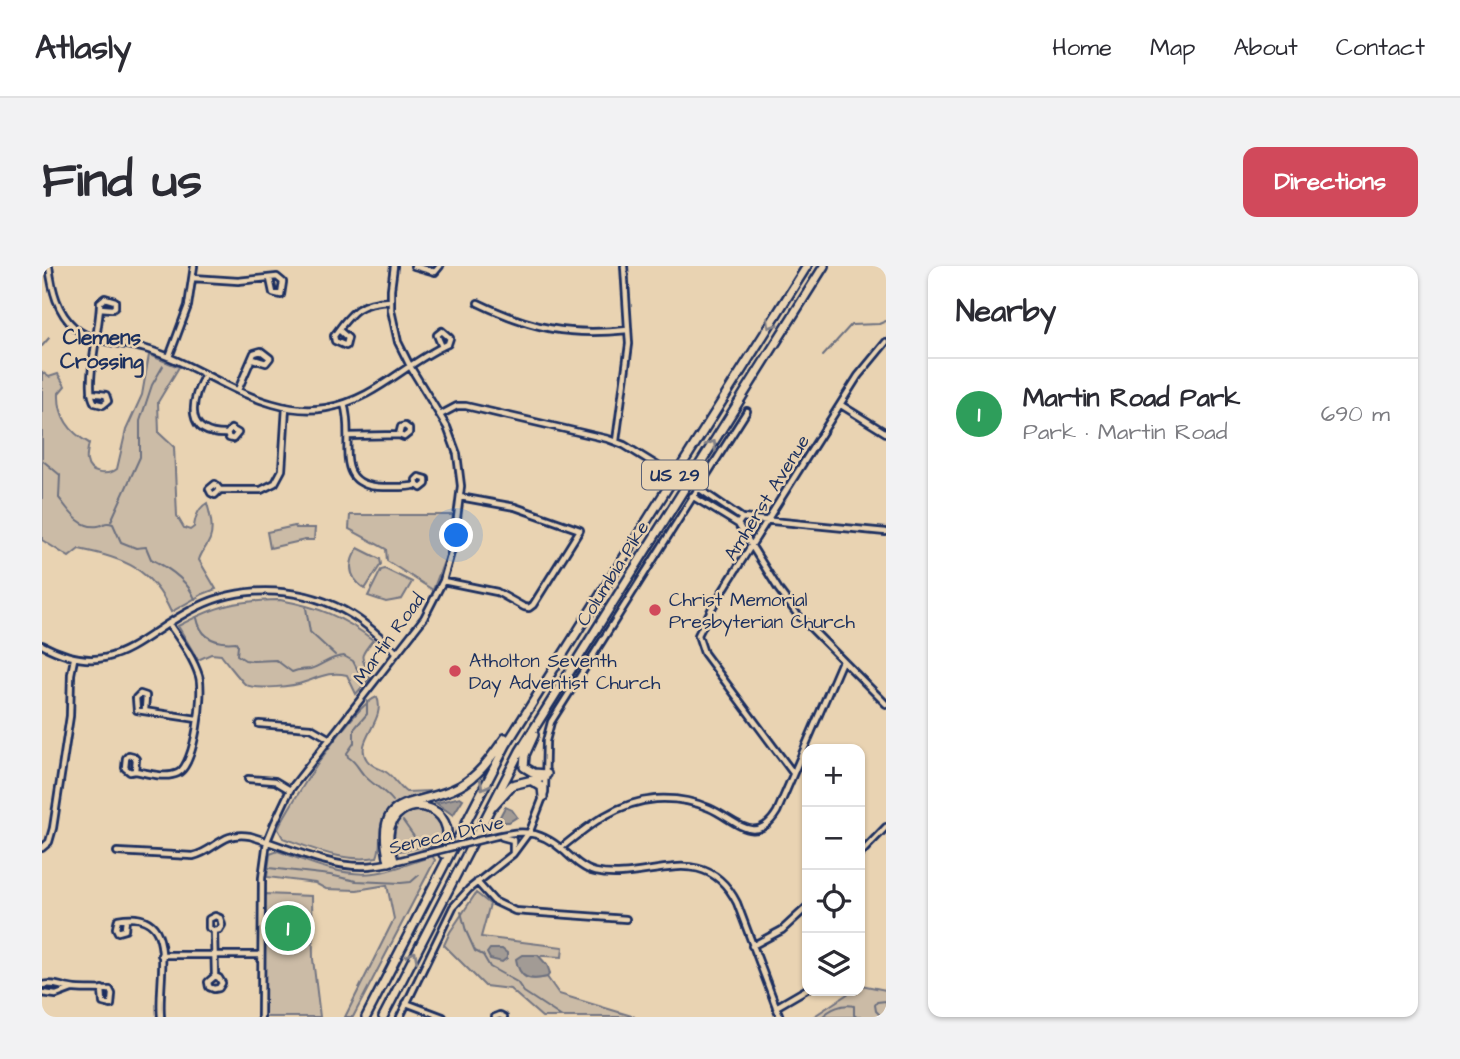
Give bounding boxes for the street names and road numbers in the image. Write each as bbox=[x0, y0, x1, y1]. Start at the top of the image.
street label: Amherst Avenue bbox=[718, 430, 817, 566]
road number: US 29 bbox=[642, 460, 708, 490]
street label: Columbia Pike bbox=[570, 516, 656, 632]
street label: Martin Road bbox=[347, 587, 432, 690]
street label: Seneca Drive bbox=[386, 809, 507, 862]

